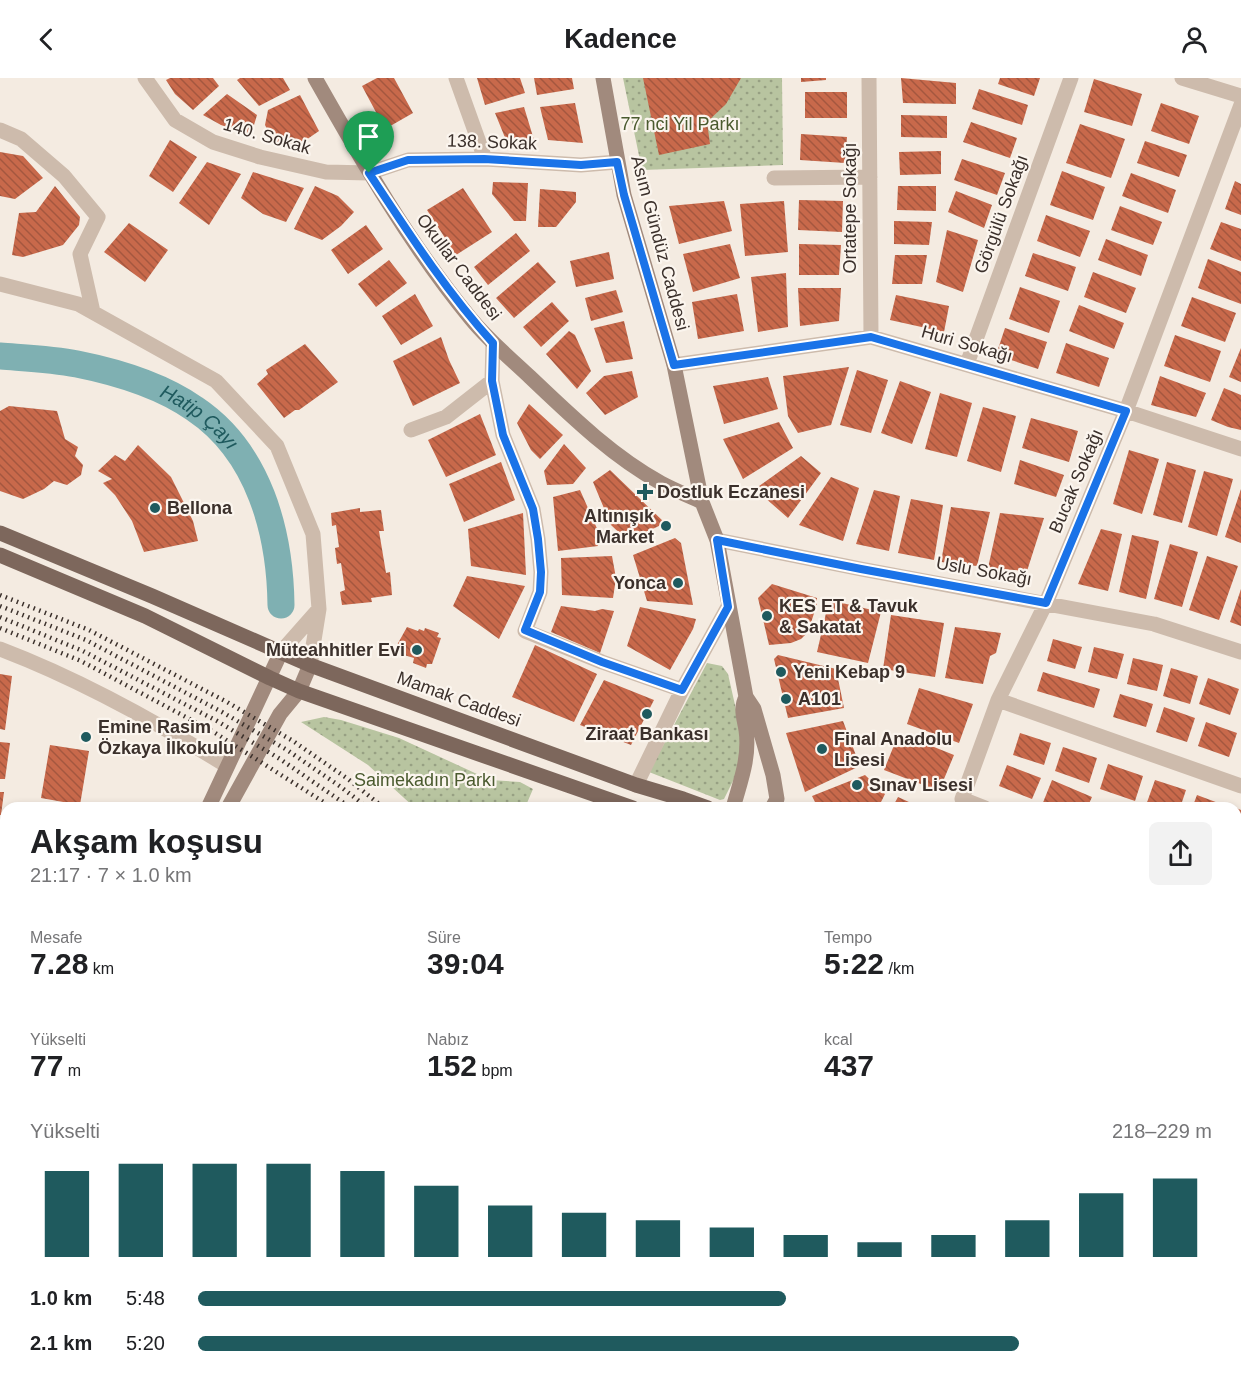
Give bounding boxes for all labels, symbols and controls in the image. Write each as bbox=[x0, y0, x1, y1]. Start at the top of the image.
icon: back bbox=[30, 23, 63, 56]
icon: person bbox=[1178, 23, 1211, 56]
text: Kadence bbox=[564, 24, 677, 54]
pin bbox=[343, 111, 394, 173]
street label: 140. Sokak bbox=[221, 114, 314, 158]
park label: 77 nci Yil Parkı bbox=[620, 114, 740, 134]
icon: arrive bbox=[352, 120, 385, 153]
street label: 138. Sokak bbox=[447, 130, 538, 154]
street label: Ortatepe Sokağı bbox=[840, 142, 860, 274]
street label: Görgülü Sokağı bbox=[970, 152, 1032, 276]
street label: Asım Gündüz Caddesi bbox=[627, 153, 693, 333]
street label: Okullar Caddesi bbox=[412, 210, 506, 324]
street label: Huri Sokağı bbox=[919, 321, 1015, 367]
water label: Hatip Çayı bbox=[157, 380, 243, 454]
street label: Bucak Sokağı bbox=[1045, 426, 1107, 536]
place label: Dostluk Eczanesi bbox=[657, 482, 805, 502]
marker: Dostluk Eczanesi bbox=[638, 485, 652, 499]
place label: Bellona bbox=[167, 498, 233, 518]
marker: Bellona bbox=[148, 501, 162, 515]
place label: Altınışık Market bbox=[584, 506, 655, 547]
marker: Altınışık Market bbox=[659, 519, 673, 533]
street label: Uslu Sokağı bbox=[934, 553, 1034, 589]
place label: Yonca bbox=[613, 573, 667, 593]
marker: Yonca bbox=[671, 576, 685, 590]
place label: KES ET & Tavuk & Sakatat bbox=[779, 596, 919, 637]
marker: KES ET & Tavuk & Sakatat bbox=[760, 609, 774, 623]
place label: Müteahhitler Evi bbox=[266, 640, 405, 660]
marker: Müteahhitler Evi bbox=[410, 643, 424, 657]
place label: Yeni Kebap 9 bbox=[793, 662, 905, 682]
marker: Yeni Kebap 9 bbox=[774, 665, 788, 679]
street label: Mamak Caddesi bbox=[394, 667, 524, 731]
place label: A101 bbox=[798, 689, 841, 709]
marker: A101 bbox=[779, 692, 793, 706]
marker: Ziraat Bankası bbox=[640, 707, 654, 721]
place label: Emine Rasim Özkaya İlkokulu bbox=[98, 717, 234, 758]
place label: Ziraat Bankası bbox=[585, 724, 709, 744]
place label: Final Anadolu Lisesi bbox=[834, 729, 952, 770]
marker: Emine Rasim Özkaya İlkokulu bbox=[79, 730, 93, 744]
marker: Final Anadolu Lisesi bbox=[815, 742, 829, 756]
park label: Saimekadın Parkı bbox=[354, 770, 496, 790]
place label: Sınav Lisesi bbox=[869, 775, 973, 795]
marker: Sınav Lisesi bbox=[850, 778, 864, 792]
button: share bbox=[1149, 822, 1212, 885]
text: Akşam koşusu bbox=[30, 823, 263, 860]
text: 21:17 · 7 × 1.0 km bbox=[30, 864, 192, 886]
text: Mesafe bbox=[30, 929, 82, 946]
text: Süre bbox=[427, 929, 461, 946]
text: Tempo bbox=[824, 929, 872, 946]
text: 7.28 bbox=[30, 947, 88, 980]
text: 39:04 bbox=[427, 947, 504, 980]
text: 5:22 bbox=[824, 947, 884, 980]
text: km bbox=[88, 960, 114, 977]
text: /km bbox=[884, 960, 914, 977]
text: Yükselti bbox=[30, 1031, 86, 1048]
text: Nabız bbox=[427, 1031, 469, 1048]
text: kcal bbox=[824, 1031, 852, 1048]
text: 77 bbox=[30, 1049, 63, 1082]
text: 152 bbox=[427, 1049, 477, 1082]
text: 437 bbox=[824, 1049, 874, 1082]
text: m bbox=[63, 1062, 81, 1079]
text: bpm bbox=[477, 1062, 513, 1079]
text: Yükselti bbox=[30, 1120, 100, 1142]
text: 218–229 m bbox=[1112, 1120, 1212, 1142]
text: 1.0 km bbox=[30, 1287, 92, 1309]
text: 5:48 bbox=[126, 1287, 165, 1309]
text: 2.1 km bbox=[30, 1332, 92, 1354]
text: 5:20 bbox=[126, 1332, 165, 1354]

